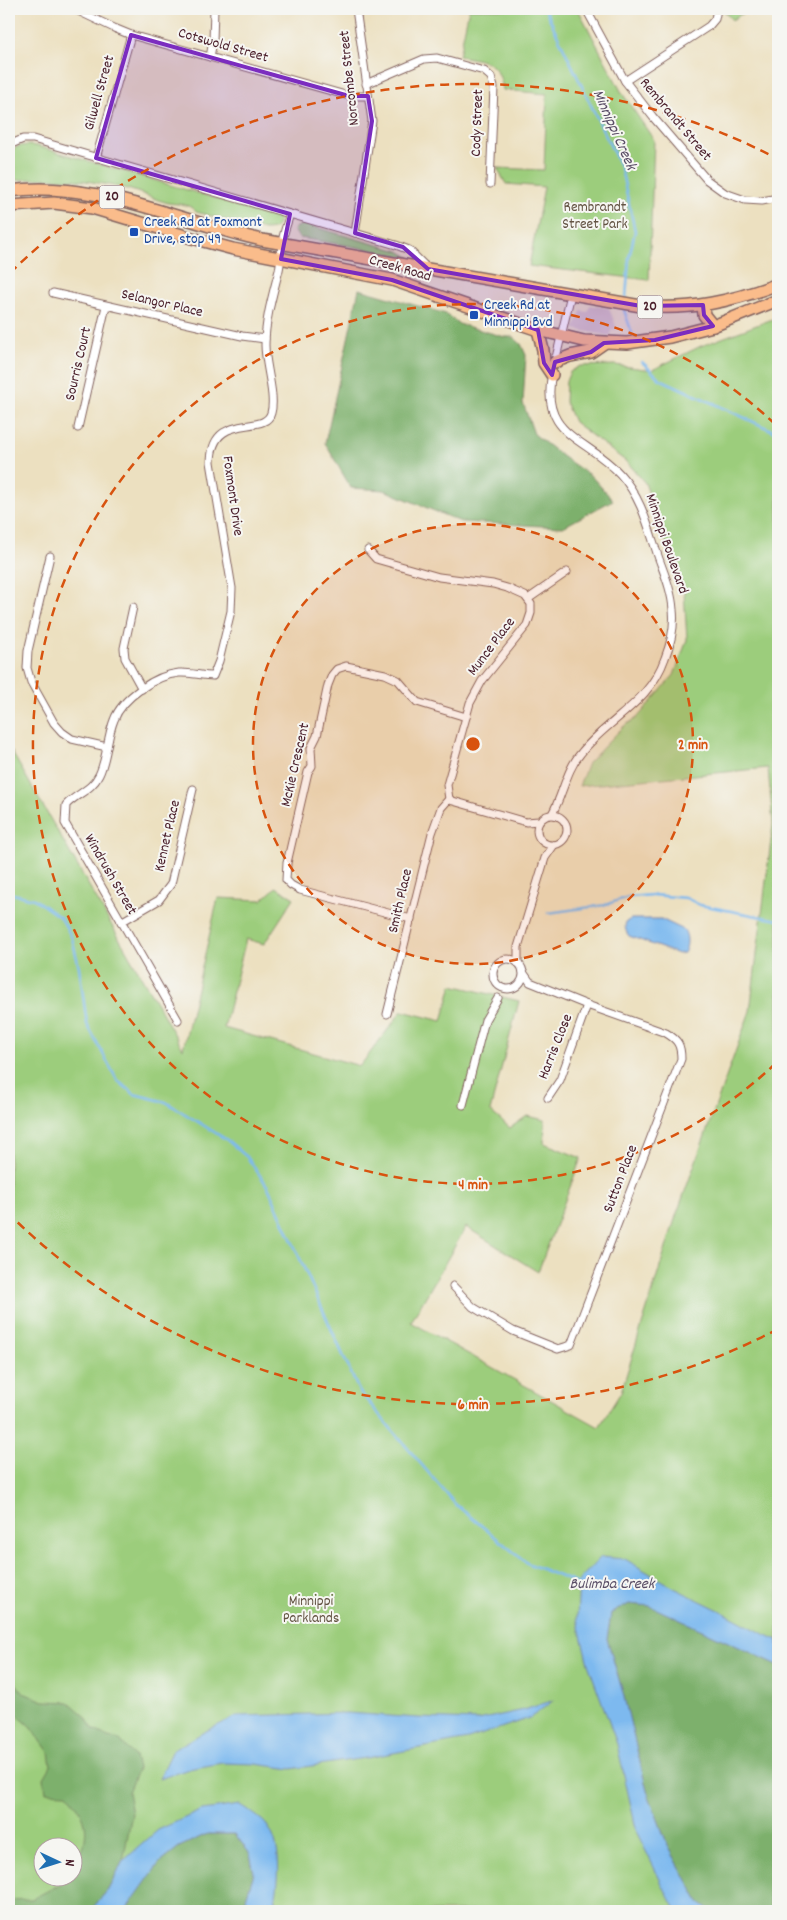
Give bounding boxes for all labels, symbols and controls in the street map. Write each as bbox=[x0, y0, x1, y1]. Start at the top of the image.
street label: Cotswold Street bbox=[175, 23, 271, 69]
street label: Norcombe Street bbox=[334, 29, 366, 127]
street label: Gilwell Street bbox=[79, 52, 121, 133]
street label: Rembrandt Street bbox=[634, 74, 717, 167]
water label: Minnippi Creek bbox=[586, 86, 643, 175]
street label: Cody Street bbox=[466, 89, 490, 157]
road number: 20 bbox=[100, 186, 124, 208]
park label: Rembrandt Street Park bbox=[562, 197, 628, 236]
place label: Creek Rd at Foxmont Drive, stop 49 bbox=[144, 212, 262, 251]
marker: Creek Rd at Foxmont Drive, stop 49 bbox=[128, 226, 140, 238]
street label: Creek Road bbox=[366, 250, 434, 288]
street label: Selangor Place bbox=[119, 284, 205, 324]
place label: Creek Rd at Minnippi Bvd bbox=[484, 295, 553, 334]
road number: 20 bbox=[638, 296, 662, 318]
marker: Creek Rd at Minnippi Bvd bbox=[468, 309, 480, 321]
street label: Sourris Court bbox=[60, 325, 98, 403]
street label: Foxmont Drive bbox=[215, 455, 249, 538]
street label: Minnippi Boulevard bbox=[639, 491, 693, 597]
street label: Munce Place bbox=[463, 613, 522, 681]
street label: McKie Crescent bbox=[276, 720, 316, 809]
centre of rings bbox=[464, 735, 482, 753]
text: 2 min bbox=[678, 735, 708, 757]
street label: Kennet Place bbox=[149, 798, 187, 874]
street label: Windrush Street bbox=[78, 830, 142, 920]
street label: Smith Place bbox=[383, 866, 419, 935]
street label: Harris Close bbox=[533, 1011, 579, 1083]
street label: Sutton Place bbox=[598, 1141, 644, 1216]
text: 4 min bbox=[458, 1175, 488, 1197]
text: 6 min bbox=[458, 1395, 488, 1417]
water label: Bulimba Creek bbox=[570, 1573, 656, 1596]
park label: Minnippi Parklands bbox=[283, 1591, 339, 1630]
north arrow bbox=[32, 1838, 82, 1888]
text: N bbox=[59, 1859, 79, 1867]

